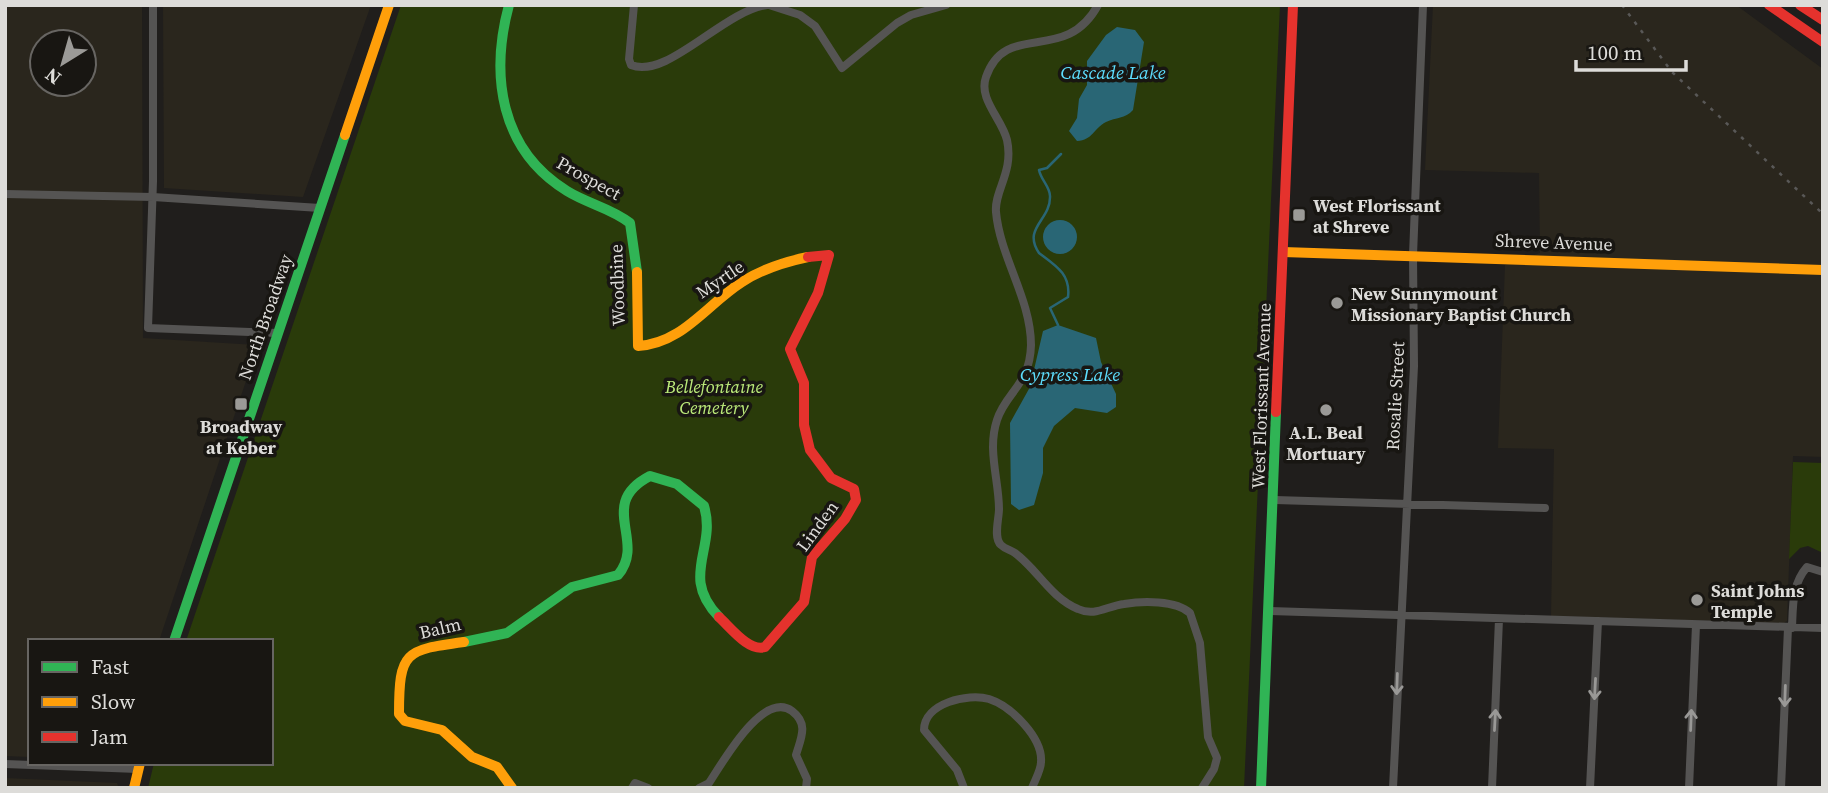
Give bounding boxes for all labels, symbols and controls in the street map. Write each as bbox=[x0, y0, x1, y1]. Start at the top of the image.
north arrow bbox=[28, 28, 98, 98]
scale bar bbox=[1576, 28, 1686, 72]
text: 100 m bbox=[1587, 38, 1642, 67]
water label: Cascade Lake bbox=[1061, 59, 1166, 85]
text: N bbox=[39, 62, 66, 91]
street label: Prospect bbox=[552, 150, 626, 206]
place label: West Florissant at Shreve bbox=[1313, 193, 1441, 239]
marker: West Florissant at Shreve bbox=[1291, 207, 1307, 223]
street label: Shreve Avenue bbox=[1495, 227, 1613, 257]
street label: Woodbine bbox=[603, 244, 631, 326]
street label: North Broadway bbox=[232, 250, 298, 383]
street label: Myrtle bbox=[691, 254, 749, 304]
place label: New Sunnymount Missionary Baptist Church bbox=[1351, 281, 1571, 327]
marker: New Sunnymount Missionary Baptist Church bbox=[1329, 295, 1345, 311]
street label: West Florissant Avenue bbox=[1245, 302, 1277, 490]
street label: Rosalie Street bbox=[1380, 341, 1410, 451]
water label: Cypress Lake bbox=[1020, 361, 1120, 387]
park label: Bellefontaine Cemetery bbox=[664, 374, 764, 420]
marker: Broadway at Keber bbox=[233, 396, 249, 412]
marker: A.L. Beal Mortuary bbox=[1318, 402, 1334, 418]
place label: Broadway at Keber bbox=[200, 414, 283, 460]
place label: A.L. Beal Mortuary bbox=[1286, 420, 1366, 466]
street label: Linden bbox=[790, 495, 844, 557]
place label: Saint Johns Temple bbox=[1711, 578, 1804, 624]
marker: Saint Johns Temple bbox=[1689, 592, 1705, 608]
street label: Balm bbox=[417, 611, 463, 645]
legend bbox=[28, 639, 273, 765]
text: Fast bbox=[91, 652, 129, 681]
one-way arrow bbox=[1391, 672, 1404, 695]
one-way arrow bbox=[1588, 678, 1601, 701]
one-way arrow bbox=[1779, 684, 1792, 707]
text: Slow bbox=[91, 687, 135, 716]
one-way arrow bbox=[1489, 708, 1502, 731]
one-way arrow bbox=[1685, 708, 1698, 731]
text: Jam bbox=[90, 722, 128, 751]

